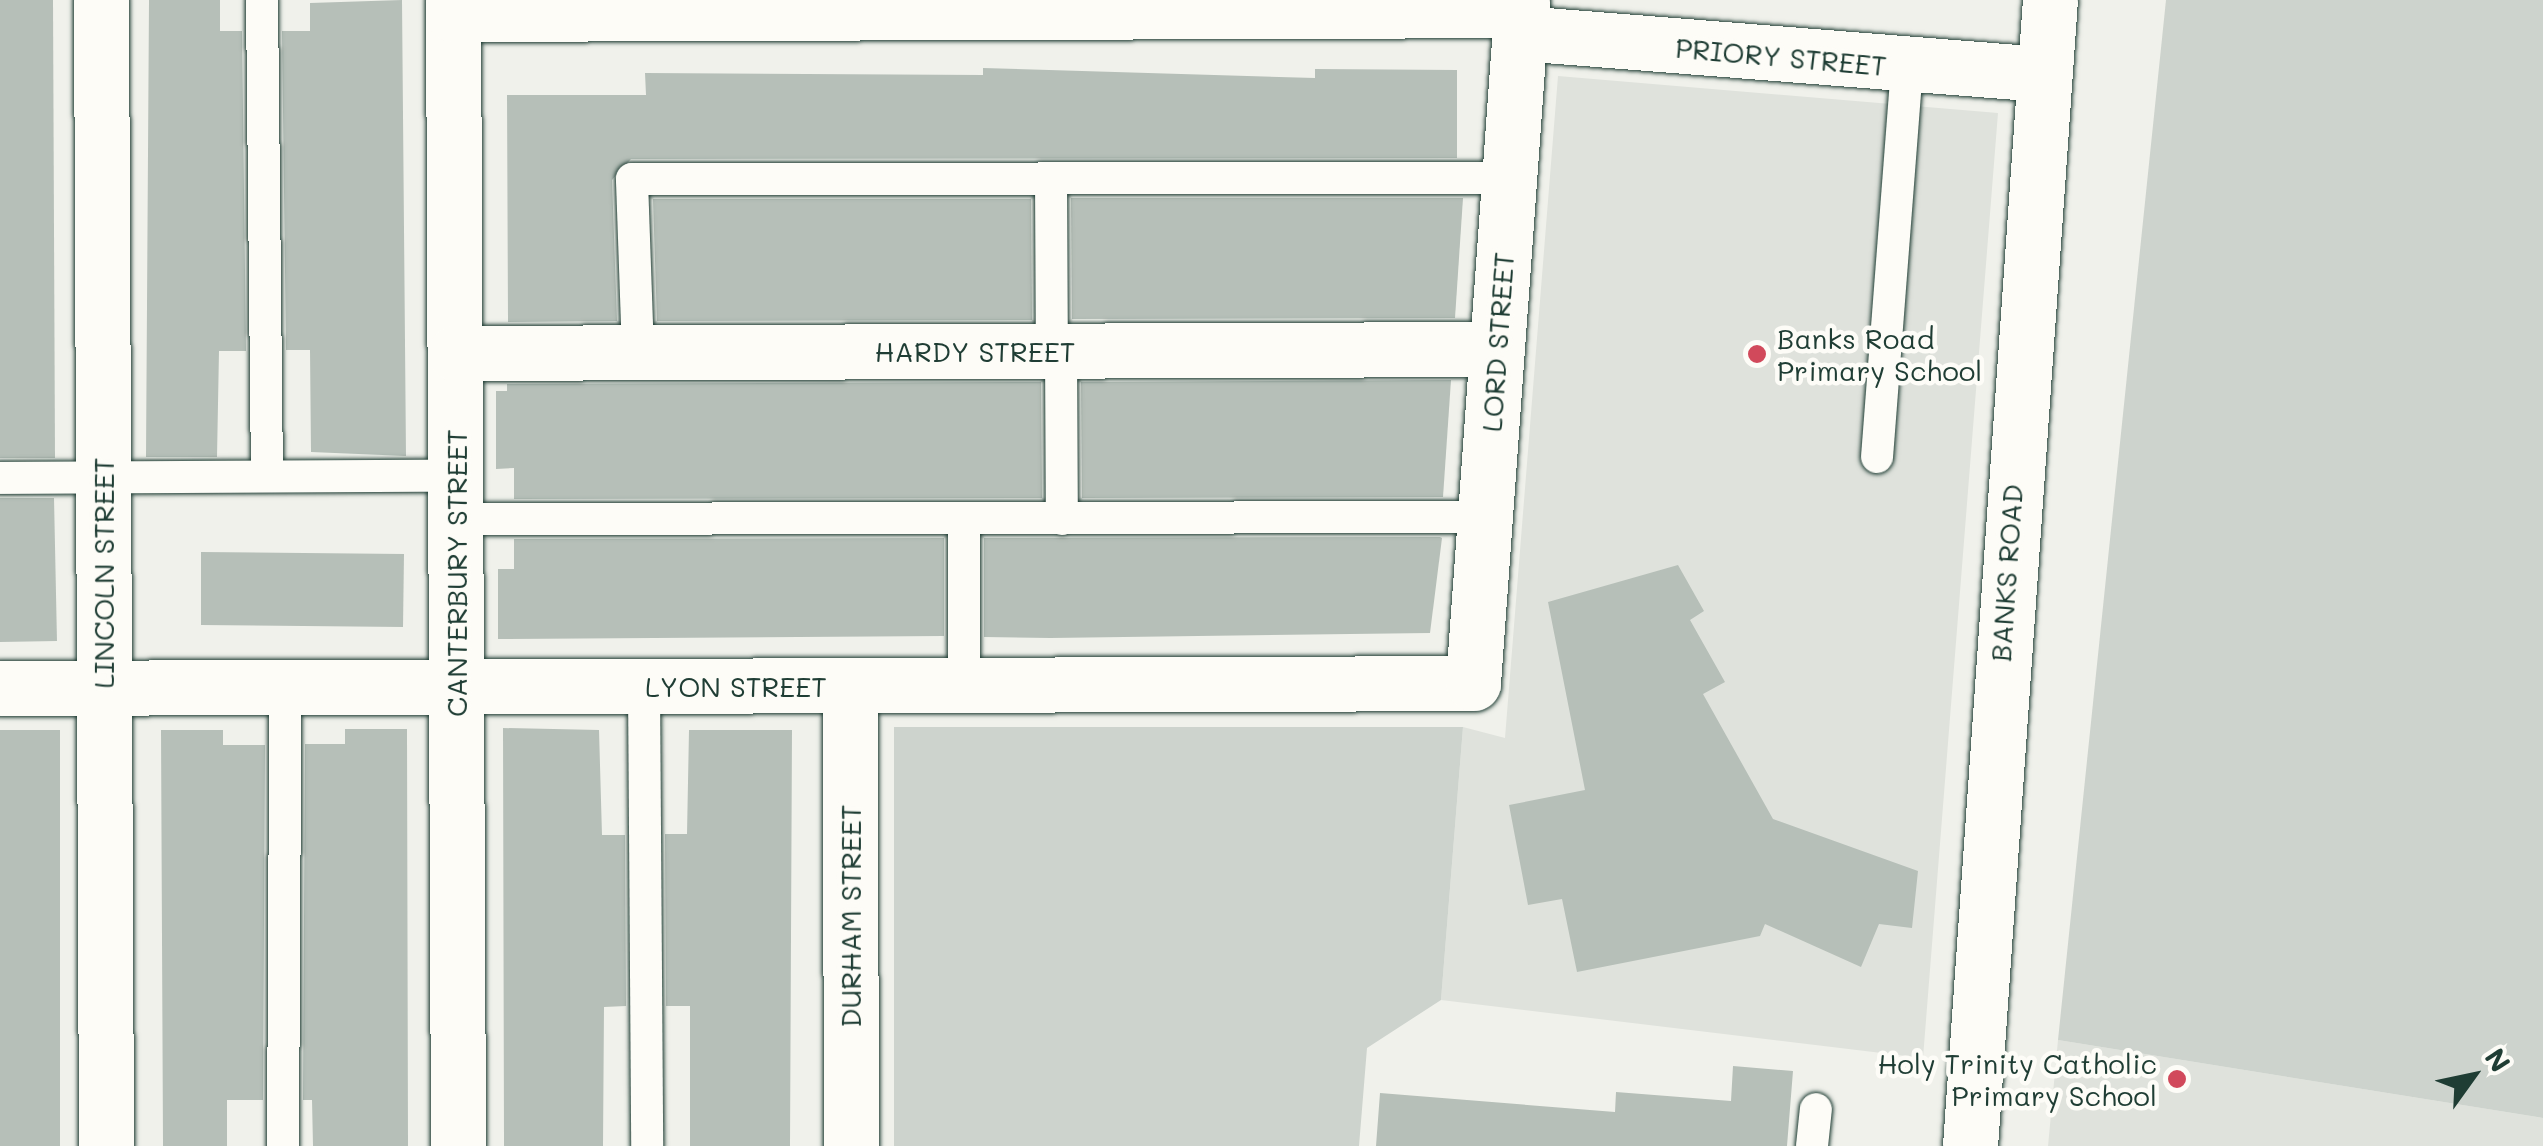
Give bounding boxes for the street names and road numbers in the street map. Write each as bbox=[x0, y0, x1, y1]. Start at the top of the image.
street label: PRIORY STREET bbox=[1674, 30, 1888, 82]
street label: LORD STREET bbox=[1474, 251, 1520, 433]
street label: HARDY STREET bbox=[875, 334, 1075, 368]
street label: CANTERBURY STREET bbox=[439, 429, 473, 717]
street label: LINCOLN STREET bbox=[86, 457, 120, 689]
street label: BANKS ROAD bbox=[1983, 483, 2029, 663]
street label: LYON STREET bbox=[645, 669, 827, 703]
street label: DURHAM STREET bbox=[833, 804, 867, 1028]

